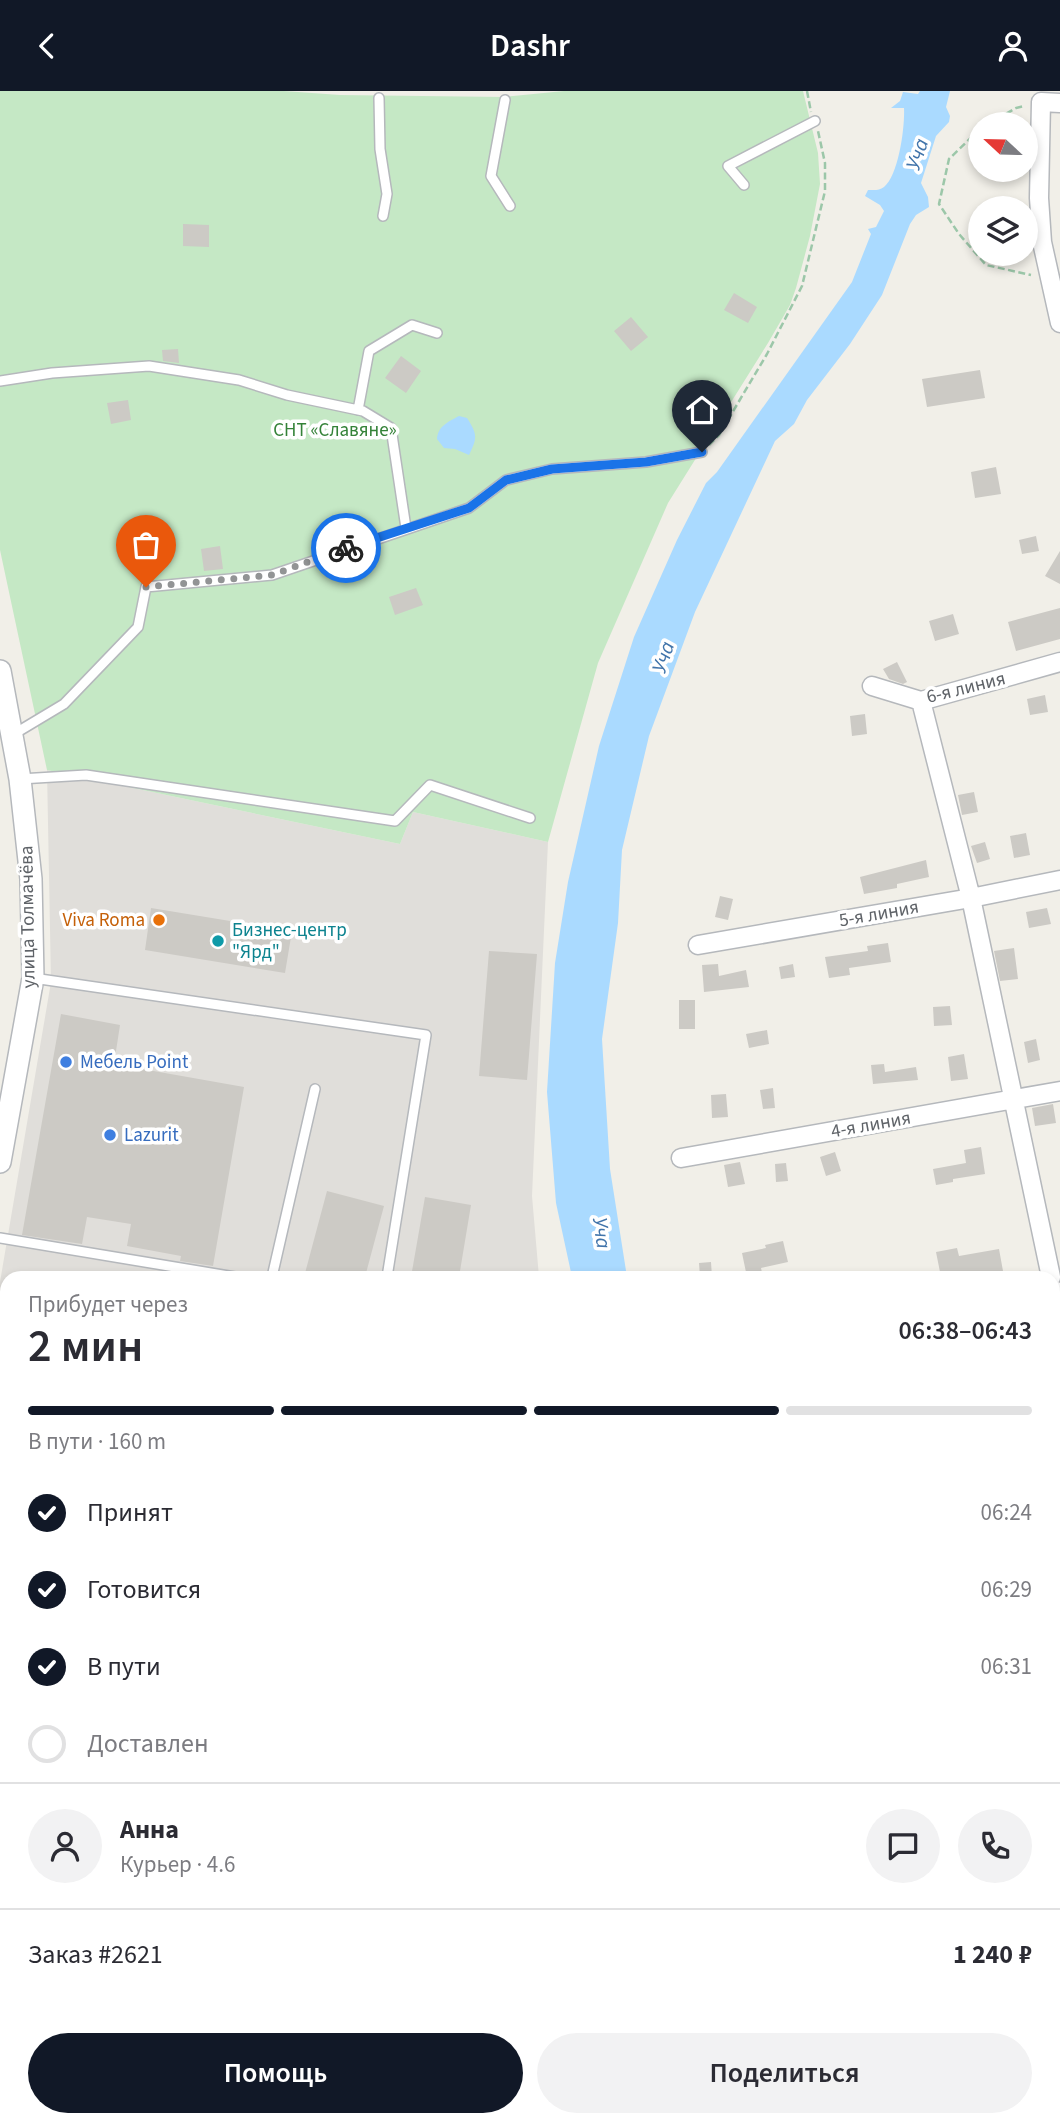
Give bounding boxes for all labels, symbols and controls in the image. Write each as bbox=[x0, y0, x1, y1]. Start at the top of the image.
text: Dashr bbox=[490, 23, 570, 69]
icon: back bbox=[28, 27, 66, 65]
icon: person bbox=[994, 27, 1032, 65]
north arrow bbox=[968, 112, 1038, 182]
map controls bbox=[968, 112, 1038, 266]
water label: Уча bbox=[898, 134, 936, 174]
button: layers bbox=[968, 196, 1038, 266]
pin bbox=[672, 380, 732, 452]
icon: home bbox=[683, 391, 721, 429]
park label: СНТ «Славяне» bbox=[273, 417, 397, 444]
courier bbox=[311, 513, 381, 583]
pin bbox=[116, 515, 176, 587]
icon: bag bbox=[127, 526, 165, 564]
icon: bike bbox=[327, 529, 365, 567]
water label: Уча bbox=[644, 637, 682, 677]
street label: 6-я линия bbox=[924, 665, 1008, 711]
street label: улица Толмачёва bbox=[13, 845, 43, 989]
street label: 5-я линия bbox=[837, 894, 921, 934]
place label: Viva Roma bbox=[62, 907, 145, 934]
marker: Viva Roma bbox=[151, 912, 167, 928]
place label: Бизнес-центр "Ярд" bbox=[232, 917, 347, 966]
marker: Бизнес-центр "Ярд" bbox=[210, 933, 226, 949]
place label: Мебель Point bbox=[80, 1049, 189, 1076]
marker: Мебель Point bbox=[58, 1054, 74, 1070]
street label: 4-я линия bbox=[829, 1105, 913, 1145]
place label: Lazurit bbox=[124, 1122, 179, 1149]
marker: Lazurit bbox=[102, 1127, 118, 1143]
water label: Уча bbox=[585, 1215, 619, 1251]
text: Прибудет через bbox=[28, 1288, 188, 1321]
text: 06:38–06:43 bbox=[899, 1312, 1032, 1349]
text: 2 мин bbox=[28, 1314, 143, 1379]
text: В пути · 160 m bbox=[28, 1425, 166, 1458]
icon: check bbox=[28, 1494, 66, 1532]
text: Принят bbox=[87, 1494, 173, 1531]
text: 06:24 bbox=[981, 1496, 1032, 1529]
icon: check bbox=[28, 1571, 66, 1609]
text: Готовится bbox=[87, 1571, 201, 1608]
text: 06:29 bbox=[981, 1573, 1032, 1606]
icon: check bbox=[28, 1648, 66, 1686]
text: В пути bbox=[87, 1648, 161, 1685]
text: 06:31 bbox=[981, 1650, 1032, 1683]
text: Доставлен bbox=[87, 1725, 209, 1762]
button: person bbox=[28, 1809, 102, 1883]
button: chat bbox=[866, 1809, 940, 1883]
button: phone bbox=[958, 1809, 1032, 1883]
text: Анна bbox=[120, 1811, 179, 1848]
text: Курьер · 4.6 bbox=[120, 1848, 235, 1881]
text: Заказ #2621 bbox=[28, 1936, 163, 1973]
text: 1 240 ₽ bbox=[953, 1936, 1032, 1973]
button: Помощь bbox=[28, 2033, 523, 2113]
button: Поделиться bbox=[537, 2033, 1032, 2113]

